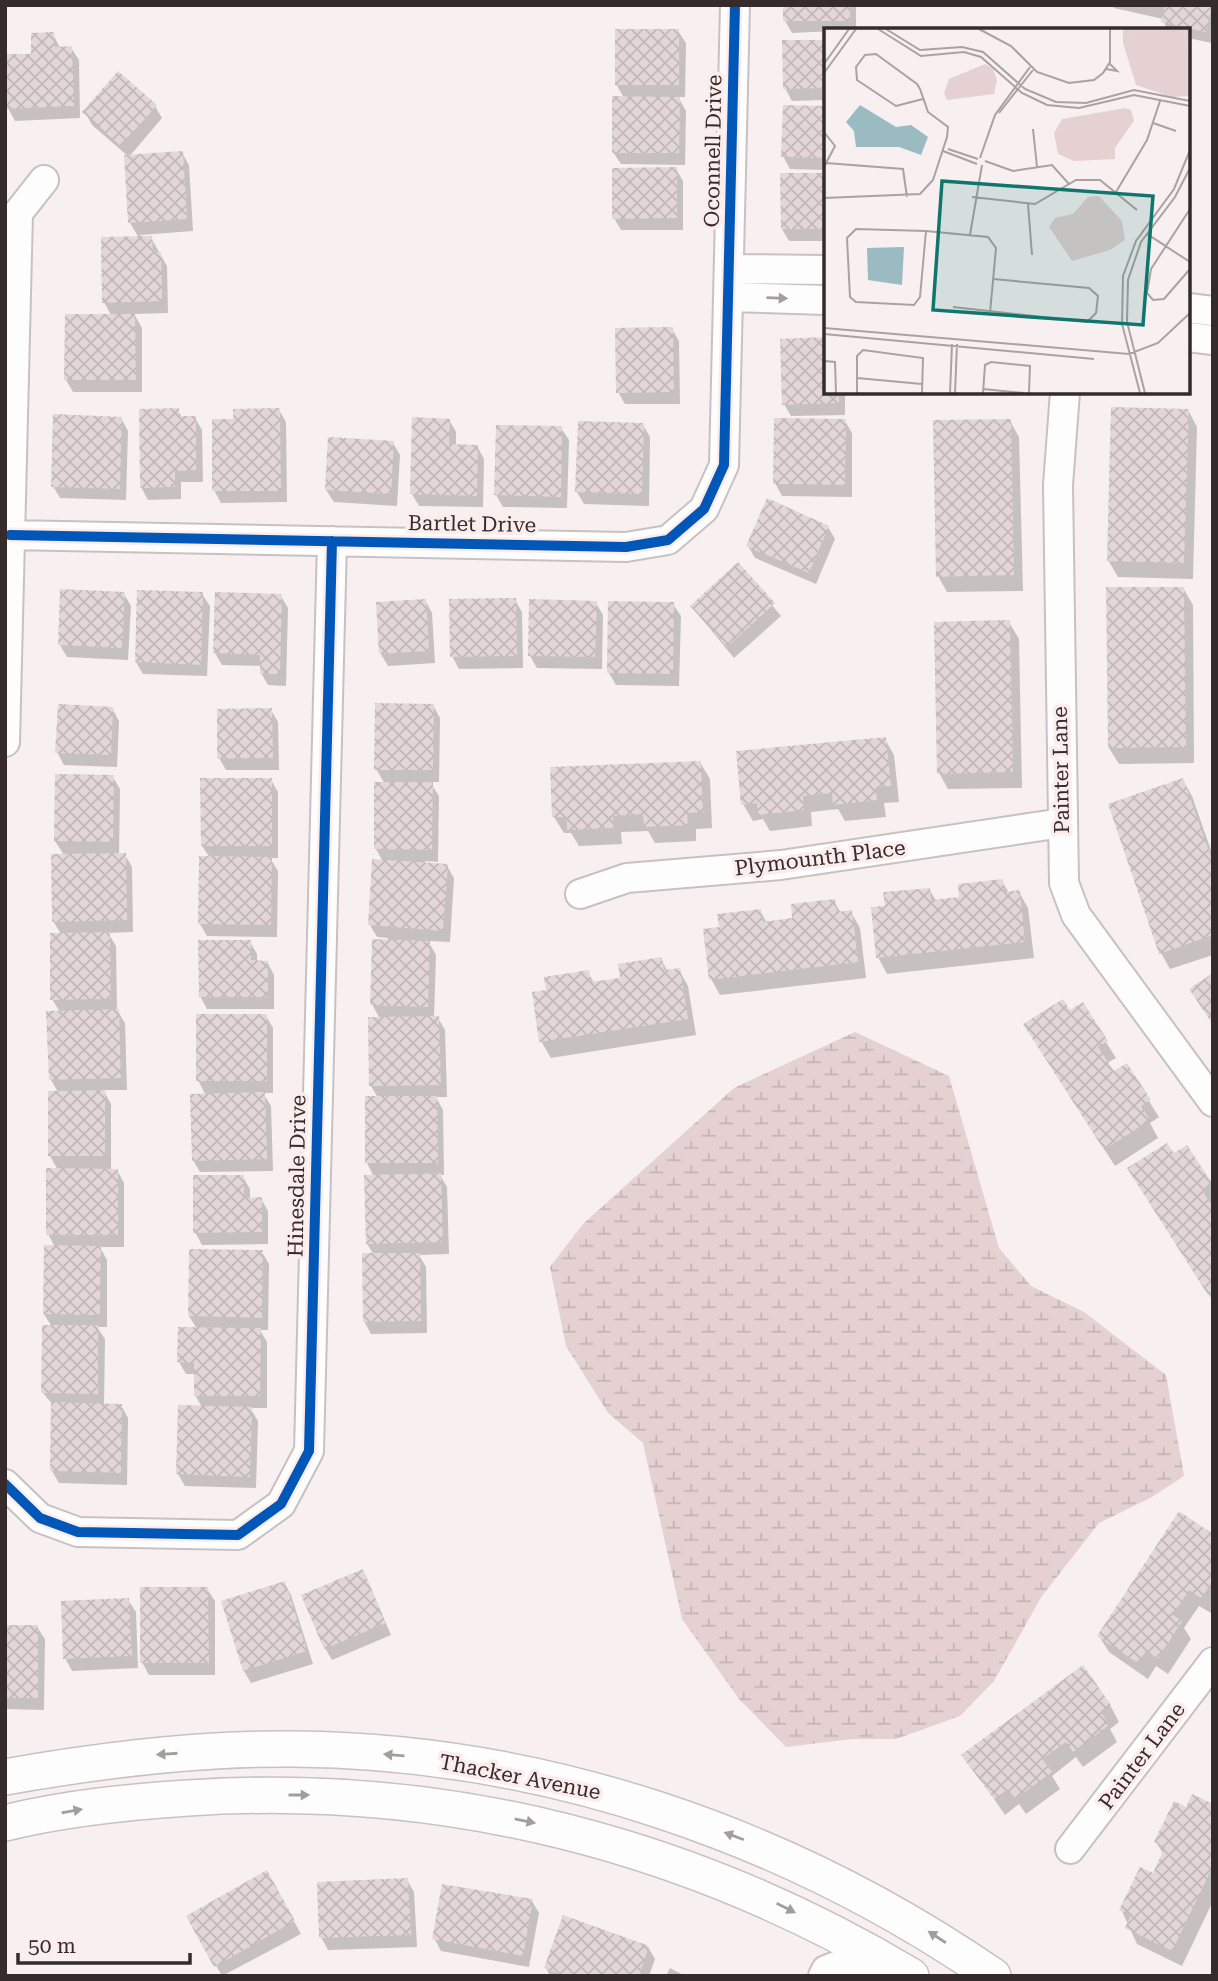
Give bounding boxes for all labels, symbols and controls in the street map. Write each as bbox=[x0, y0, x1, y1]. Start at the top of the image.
inset map bbox=[824, 28, 1190, 394]
street label: Oconnell Drive bbox=[700, 74, 726, 228]
one-way arrow bbox=[767, 293, 789, 304]
street label: Bartlet Drive bbox=[408, 511, 536, 537]
street label: Painter Lane bbox=[1048, 706, 1074, 834]
street label: Plymounth Place bbox=[733, 836, 907, 880]
street label: Hinesdale Drive bbox=[284, 1095, 310, 1257]
street label: Painter Lane bbox=[1094, 1698, 1190, 1814]
one-way arrow bbox=[156, 1749, 178, 1760]
one-way arrow bbox=[383, 1749, 405, 1760]
street label: Thacker Avenue bbox=[437, 1750, 603, 1804]
one-way arrow bbox=[288, 1789, 310, 1801]
one-way arrow bbox=[61, 1805, 83, 1816]
one-way arrow bbox=[514, 1816, 536, 1827]
one-way arrow bbox=[723, 1830, 744, 1841]
one-way arrow bbox=[776, 1903, 796, 1914]
scale bar bbox=[18, 1922, 189, 1966]
one-way arrow bbox=[927, 1931, 946, 1944]
text: 50 m bbox=[28, 1934, 76, 1958]

